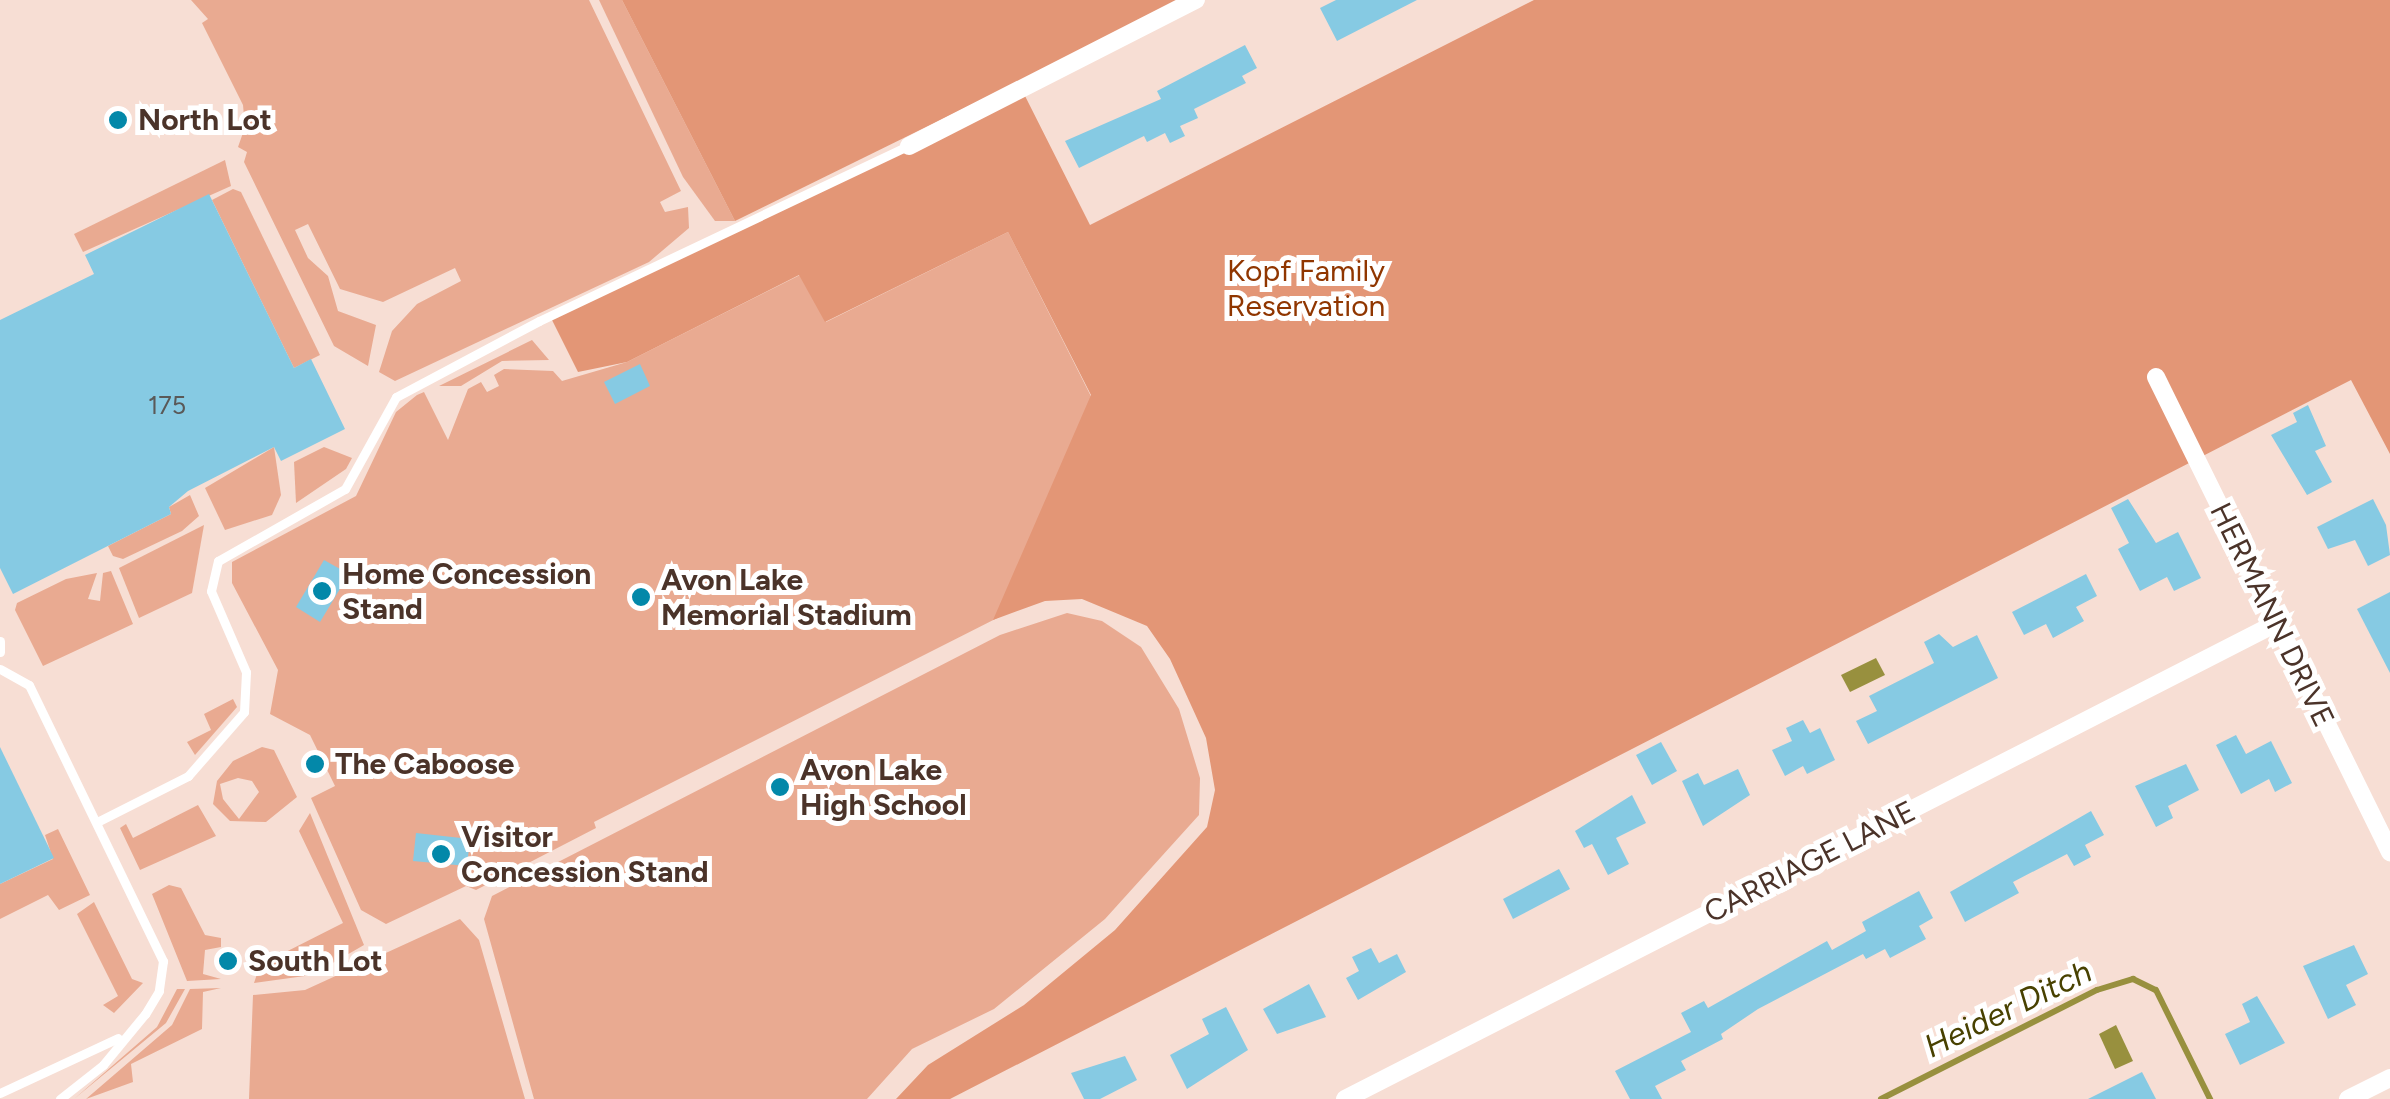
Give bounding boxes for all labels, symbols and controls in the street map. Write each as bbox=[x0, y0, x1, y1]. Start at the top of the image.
place label: North Lot bbox=[138, 102, 272, 138]
marker: North Lot bbox=[107, 109, 129, 131]
park label: Kopf Family Reservation bbox=[1227, 253, 1385, 324]
house number: 175 bbox=[148, 390, 186, 420]
street label: HERMANN DRIVE bbox=[2202, 497, 2342, 733]
place label: Home Concession Stand bbox=[342, 556, 591, 626]
place label: Avon Lake Memorial Stadium bbox=[661, 562, 912, 632]
marker: Home Concession Stand bbox=[311, 580, 333, 602]
marker: Avon Lake Memorial Stadium bbox=[630, 586, 652, 608]
place label: The Caboose bbox=[335, 746, 514, 782]
place label: Avon Lake High School bbox=[800, 752, 967, 822]
marker: The Caboose bbox=[304, 753, 326, 775]
marker: Avon Lake High School bbox=[769, 776, 791, 798]
street label: CARRIAGE LANE bbox=[1698, 793, 1922, 931]
place label: Visitor Concession Stand bbox=[461, 819, 708, 890]
marker: Visitor Concession Stand bbox=[430, 843, 452, 865]
place label: South Lot bbox=[248, 943, 383, 979]
marker: South Lot bbox=[217, 950, 239, 972]
water label: Heider Ditch bbox=[1918, 952, 2098, 1066]

